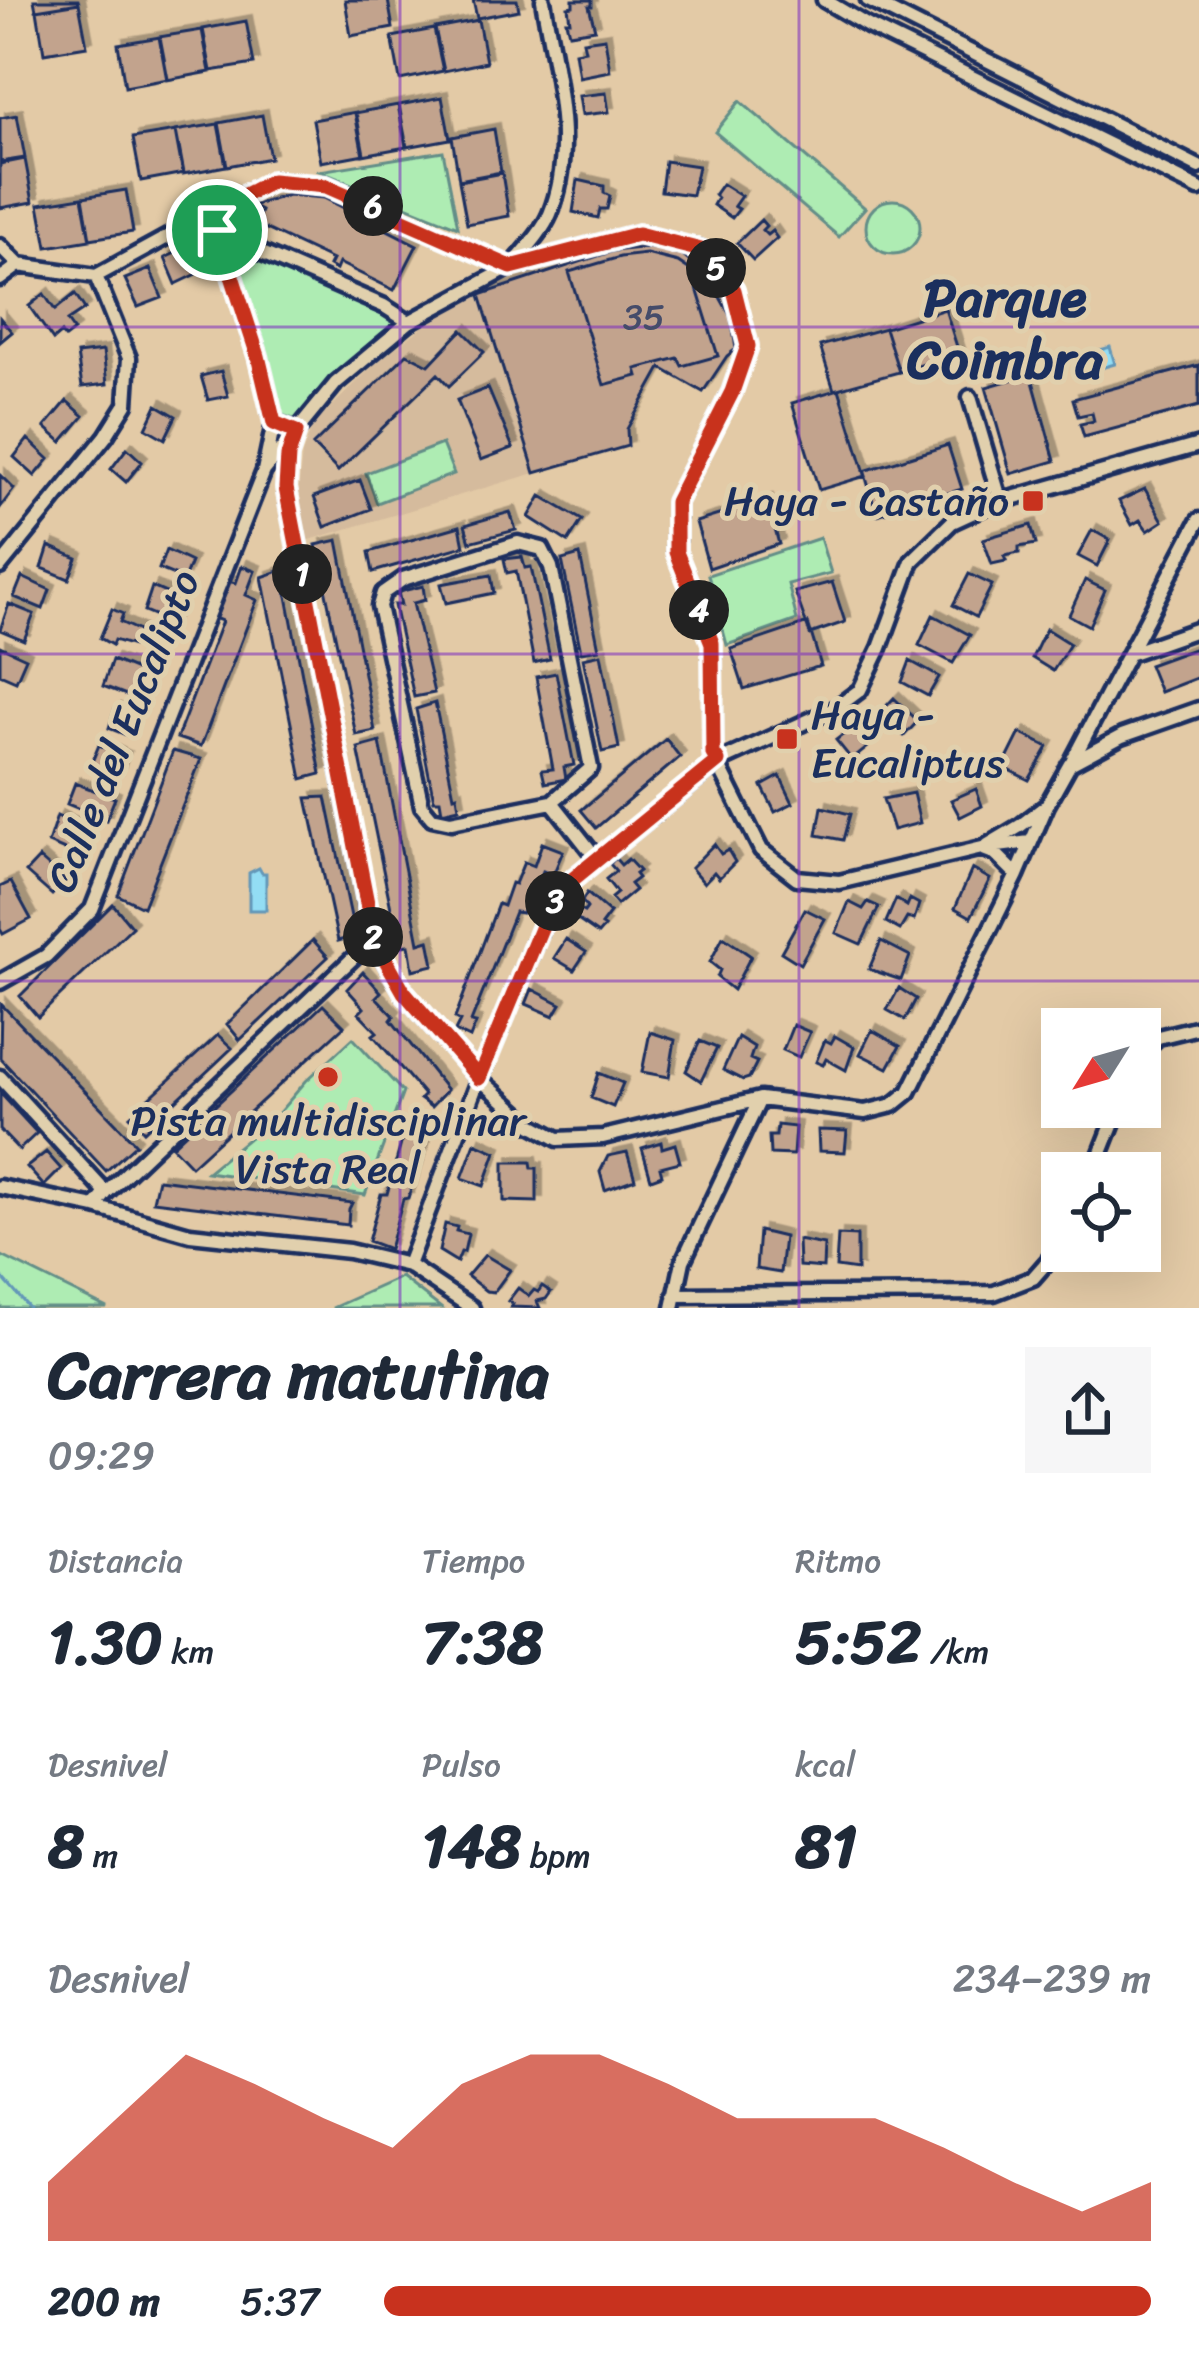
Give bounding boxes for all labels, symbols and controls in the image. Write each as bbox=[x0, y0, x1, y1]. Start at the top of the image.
pin: 6 bbox=[343, 176, 403, 236]
text: 6 bbox=[364, 177, 382, 235]
pin bbox=[166, 179, 268, 281]
icon: arrive bbox=[184, 197, 250, 263]
pin: 5 bbox=[686, 238, 746, 298]
text: 5 bbox=[706, 239, 726, 297]
district label: Parque Coimbra bbox=[906, 250, 1104, 408]
house number: 35 bbox=[623, 285, 665, 349]
place label: Haya - Castaño bbox=[724, 464, 1009, 538]
marker: Haya - Castaño bbox=[1020, 488, 1046, 514]
pin: 1 bbox=[272, 544, 332, 604]
text: 1 bbox=[295, 545, 309, 603]
street label: Calle del Eucalipto bbox=[25, 558, 221, 904]
pin: 4 bbox=[669, 580, 729, 640]
text: 4 bbox=[689, 581, 709, 639]
place label: Haya - Eucaliptus bbox=[811, 678, 1005, 800]
marker: Haya - Eucaliptus bbox=[774, 726, 800, 752]
pin: 3 bbox=[525, 871, 585, 931]
text: 3 bbox=[546, 872, 564, 930]
pin: 2 bbox=[343, 907, 403, 967]
text: 2 bbox=[363, 908, 383, 966]
north arrow bbox=[1041, 1008, 1161, 1128]
map controls bbox=[1041, 1008, 1161, 1272]
marker: Pista multidisciplinar Vista Real bbox=[315, 1064, 341, 1090]
place label: Pista multidisciplinar Vista Real bbox=[130, 1084, 528, 1206]
button: locate bbox=[1041, 1152, 1161, 1272]
text: Carrera matutina bbox=[48, 1317, 549, 1434]
button: share bbox=[1025, 1347, 1151, 1473]
text: 09:29 bbox=[48, 1421, 155, 1490]
text: Distancia bbox=[48, 1532, 183, 1590]
text: Tiempo bbox=[422, 1532, 525, 1590]
text: Ritmo bbox=[795, 1532, 881, 1590]
text: 1.30 bbox=[48, 1590, 163, 1696]
text: 7:38 bbox=[422, 1590, 543, 1696]
text: 5:52 bbox=[795, 1590, 921, 1696]
text: km bbox=[163, 1623, 214, 1681]
text: /km bbox=[921, 1623, 989, 1681]
text: Desnivel bbox=[48, 1736, 167, 1794]
text: Pulso bbox=[422, 1736, 501, 1794]
text: kcal bbox=[795, 1736, 855, 1794]
text: 8 bbox=[48, 1794, 84, 1900]
text: 148 bbox=[422, 1794, 521, 1900]
text: 81 bbox=[795, 1794, 857, 1900]
text: m bbox=[84, 1827, 118, 1885]
text: bpm bbox=[521, 1827, 591, 1885]
text: Desnivel bbox=[48, 1944, 189, 2013]
text: 234–239 m bbox=[953, 1944, 1151, 2013]
text: 200 m bbox=[48, 2267, 160, 2336]
text: 5:37 bbox=[240, 2267, 319, 2336]

